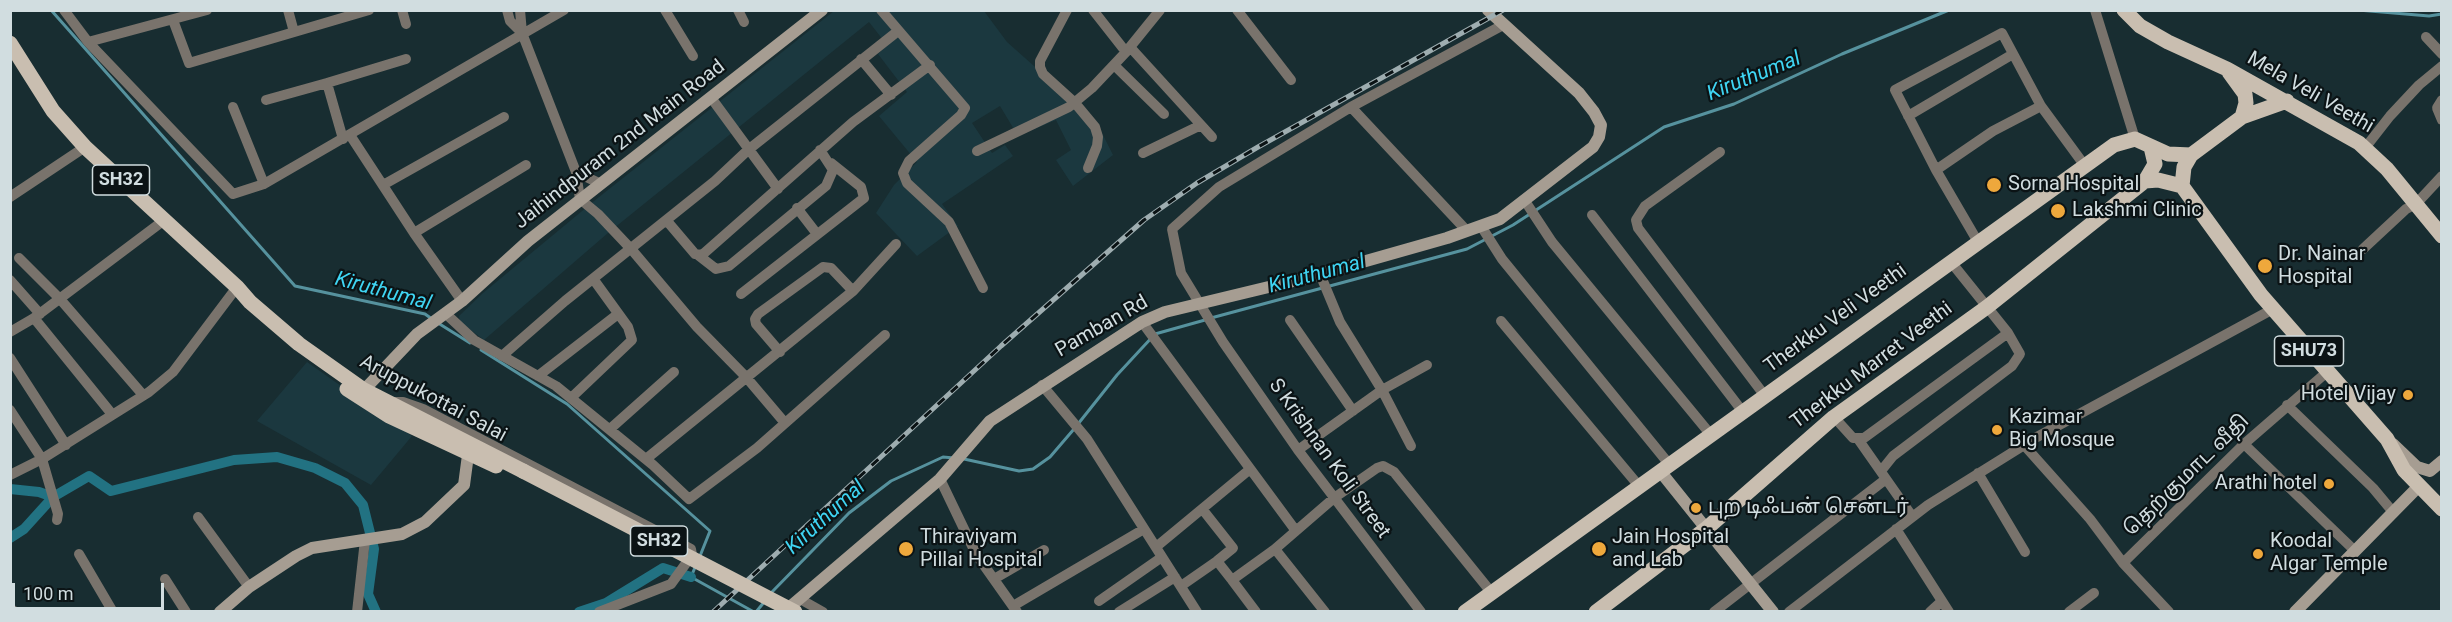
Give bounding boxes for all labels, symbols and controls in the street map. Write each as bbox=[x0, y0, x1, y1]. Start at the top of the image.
water label: Kiruthumal bbox=[1703, 47, 1805, 107]
street label: Mela Veli Veethi bbox=[2242, 47, 2378, 139]
street label: Jaihindpuram 2nd Main Road bbox=[510, 55, 730, 235]
road number: SH32 bbox=[92, 165, 150, 195]
place label: Sorna Hospital bbox=[2008, 173, 2139, 197]
marker: Sorna Hospital bbox=[1985, 176, 2003, 194]
place label: Lakshmi Clinic bbox=[2072, 199, 2202, 223]
marker: Lakshmi Clinic bbox=[2049, 202, 2067, 220]
place label: Dr. Nainar Hospital bbox=[2278, 243, 2366, 290]
water label: Kiruthumal bbox=[1266, 250, 1368, 300]
marker: Dr. Nainar Hospital bbox=[2256, 257, 2274, 275]
street label: Therkku Veli Veethi bbox=[1760, 259, 1912, 379]
water label: Kiruthumal bbox=[332, 267, 434, 317]
street label: Pamban Rd bbox=[1052, 291, 1152, 363]
street label: Therkku Marret Veethi bbox=[1786, 297, 1958, 435]
road number: SHU73 bbox=[2274, 336, 2344, 366]
street label: Aruppukottai Salai bbox=[355, 350, 511, 448]
street label: S Krishnan Koli Street bbox=[1263, 375, 1395, 543]
place label: Hotel Vijay bbox=[2301, 383, 2396, 407]
marker: Hotel Vijay bbox=[2401, 388, 2415, 402]
place label: Kazimar Big Mosque bbox=[2009, 406, 2115, 453]
street label: தெற்குமாட வீதி bbox=[2119, 410, 2255, 542]
marker: Kazimar Big Mosque bbox=[1990, 423, 2004, 437]
place label: Arathi hotel bbox=[2215, 472, 2317, 496]
water label: Kiruthumal bbox=[781, 476, 871, 560]
marker: Arathi hotel bbox=[2322, 477, 2336, 491]
place label: புற டிஃபன் சென்டர் bbox=[1708, 496, 1909, 520]
marker: புற டிஃபன் சென்டர் bbox=[1689, 501, 1703, 515]
road number: SH32 bbox=[630, 526, 688, 556]
place label: Thiraviyam Pillai Hospital bbox=[920, 526, 1042, 573]
place label: Jain Hospital and Lab bbox=[1612, 526, 1729, 573]
place label: Koodal Algar Temple bbox=[2270, 530, 2388, 577]
marker: Thiraviyam Pillai Hospital bbox=[897, 540, 915, 558]
marker: Jain Hospital and Lab bbox=[1590, 540, 1608, 558]
marker: Koodal Algar Temple bbox=[2251, 547, 2265, 561]
scale bar bbox=[15, 571, 166, 609]
text: 100 m bbox=[23, 583, 74, 604]

